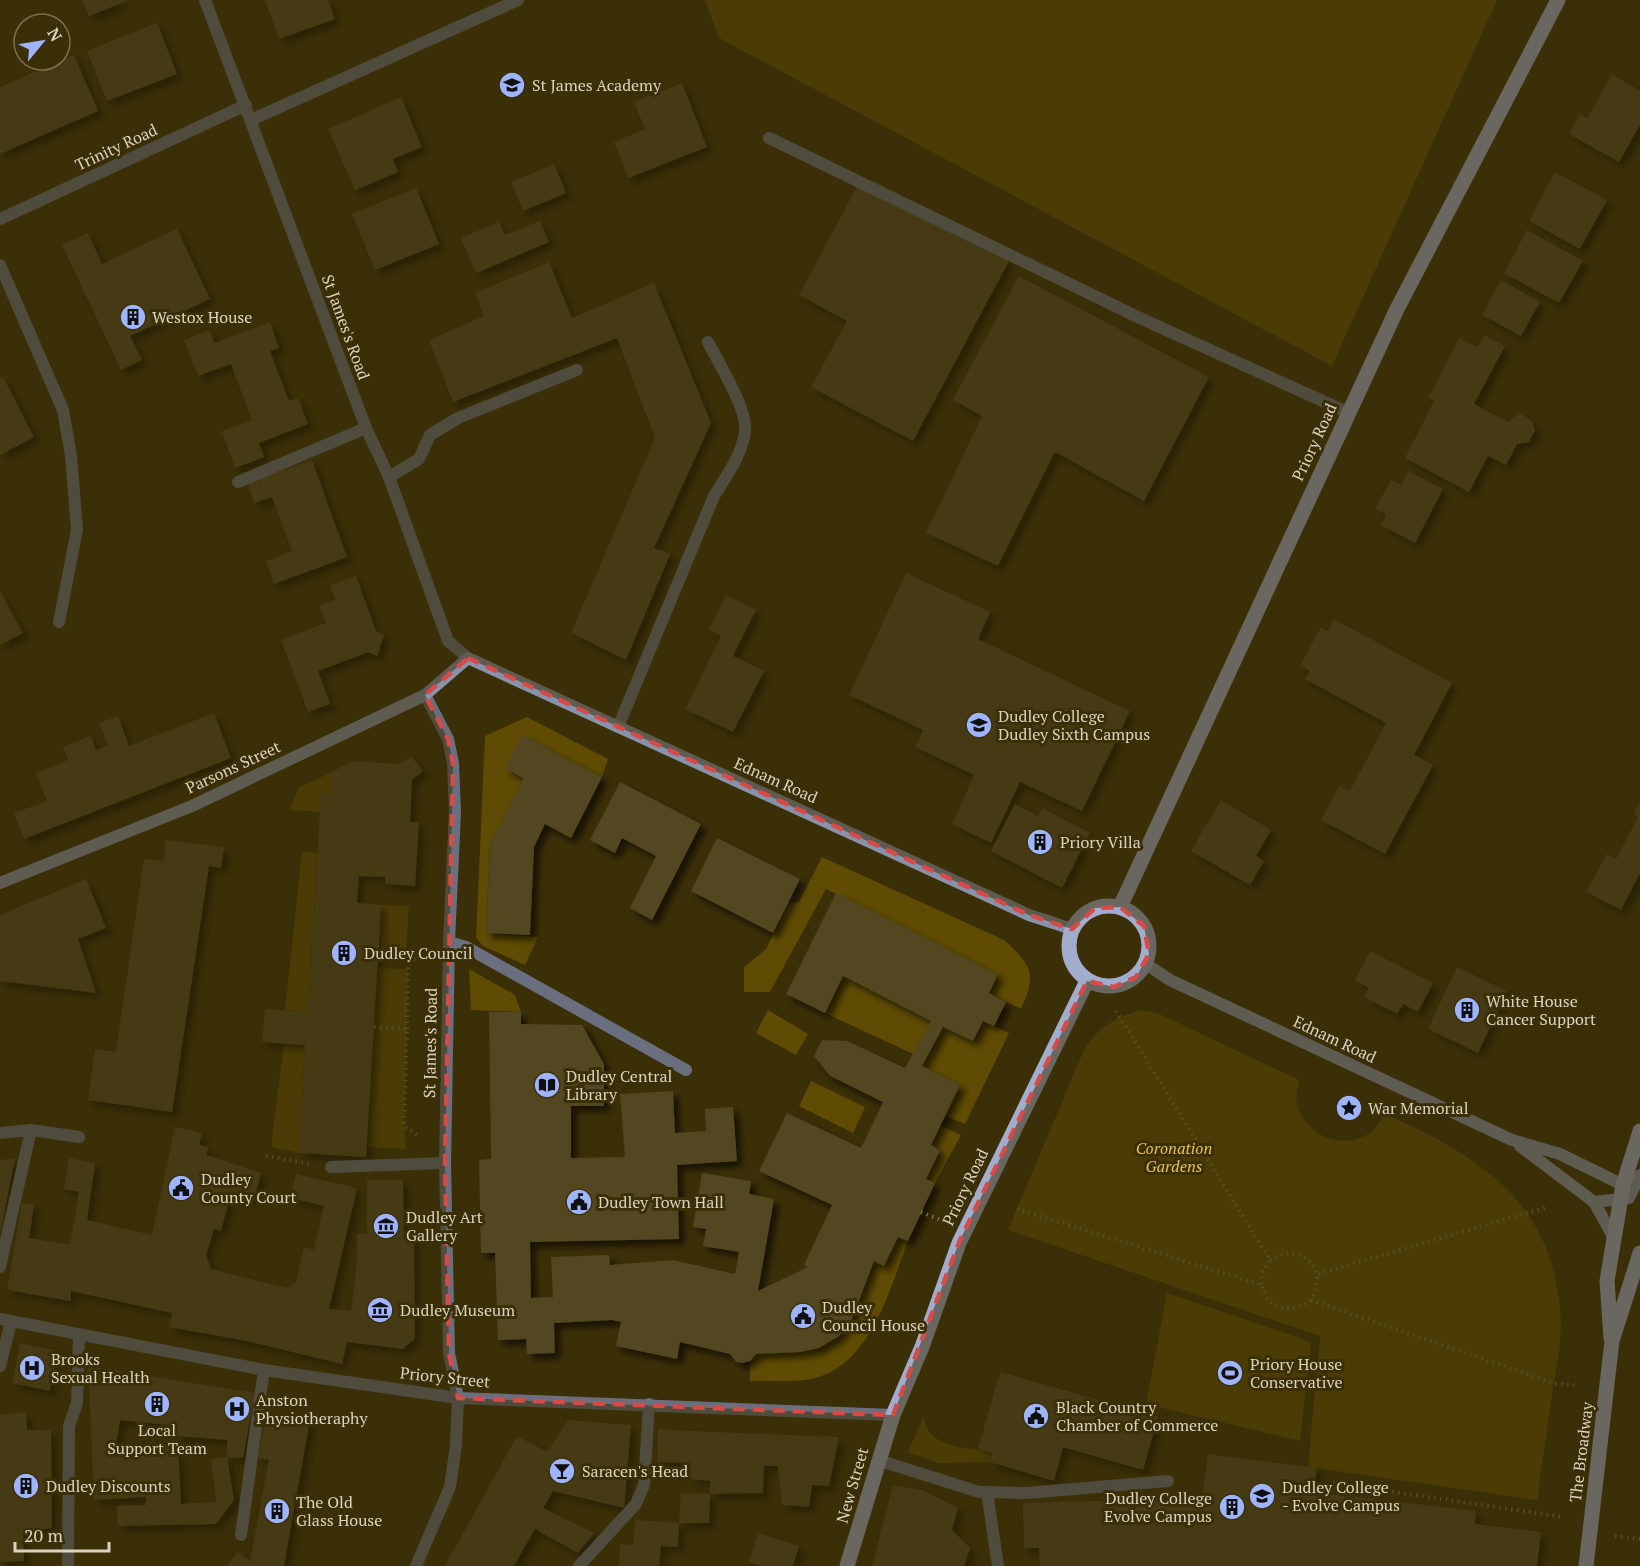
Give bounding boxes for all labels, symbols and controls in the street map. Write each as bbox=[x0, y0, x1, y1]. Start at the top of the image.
north arrow bbox=[12, 12, 72, 72]
text: N bbox=[42, 24, 68, 45]
school or university icon: St James Academy bbox=[497, 70, 527, 100]
place label: St James Academy bbox=[532, 74, 662, 96]
street label: Trinity Road bbox=[71, 118, 161, 176]
street label: St James's Road bbox=[317, 271, 375, 383]
building icon: Westox House bbox=[118, 302, 148, 332]
place label: Westox House bbox=[152, 306, 252, 328]
street label: Priory Road bbox=[1286, 399, 1342, 484]
place label: Dudley College Dudley Sixth Campus bbox=[998, 705, 1150, 745]
school or university icon: Dudley College Dudley Sixth Campus bbox=[964, 710, 994, 740]
street label: Parsons Street bbox=[182, 735, 284, 799]
street label: Ednam Road bbox=[731, 752, 821, 808]
building icon: Priory Villa bbox=[1025, 827, 1055, 857]
place label: Priory Villa bbox=[1060, 831, 1141, 853]
building icon: Dudley Council bbox=[329, 938, 359, 968]
place label: Dudley Council bbox=[364, 942, 473, 964]
street label: St James's Road bbox=[418, 988, 442, 1098]
place label: White House Cancer Support bbox=[1486, 990, 1596, 1030]
building icon: White House Cancer Support bbox=[1452, 995, 1482, 1025]
street label: Ednam Road bbox=[1290, 1010, 1380, 1068]
place label: Dudley Central Library bbox=[566, 1065, 673, 1105]
library icon: Dudley Central Library bbox=[532, 1070, 562, 1100]
place icon: War Memorial bbox=[1334, 1093, 1364, 1123]
place label: War Memorial bbox=[1368, 1097, 1469, 1119]
park label: Coronation Gardens bbox=[1136, 1137, 1212, 1177]
street label: Priory Road bbox=[937, 1145, 993, 1229]
place label: Dudley County Court bbox=[201, 1168, 296, 1208]
public building icon: Dudley County Court bbox=[166, 1173, 196, 1203]
public building icon: Dudley Town Hall bbox=[564, 1187, 594, 1217]
place label: Dudley Town Hall bbox=[598, 1191, 724, 1213]
place label: Dudley Art Gallery bbox=[406, 1206, 483, 1246]
museum icon: Dudley Art Gallery bbox=[371, 1211, 401, 1241]
museum icon: Dudley Museum bbox=[365, 1295, 395, 1325]
place label: Dudley Council House bbox=[822, 1296, 925, 1336]
place label: Dudley Museum bbox=[400, 1299, 515, 1321]
public building icon: Dudley Council House bbox=[788, 1301, 818, 1331]
place label: Brooks Sexual Health bbox=[51, 1348, 150, 1388]
hospital icon: Brooks Sexual Health bbox=[17, 1353, 47, 1383]
place label: Priory House Conservative bbox=[1250, 1353, 1342, 1393]
sports icon: Priory House Conservative bbox=[1215, 1358, 1245, 1388]
street label: Priory Street bbox=[399, 1361, 491, 1393]
building icon: Local Support Team bbox=[142, 1389, 172, 1419]
place label: Anston Physiotheraphy bbox=[256, 1389, 368, 1429]
hospital icon: Anston Physiotheraphy bbox=[222, 1394, 252, 1424]
place label: Black Country Chamber of Commerce bbox=[1056, 1396, 1218, 1436]
street label: The Broadway bbox=[1564, 1400, 1598, 1503]
public building icon: Black Country Chamber of Commerce bbox=[1021, 1401, 1051, 1431]
place label: Local Support Team bbox=[107, 1419, 207, 1459]
street label: New Street bbox=[831, 1444, 873, 1526]
bar icon: Saracen's Head bbox=[547, 1456, 577, 1486]
place label: Saracen's Head bbox=[582, 1460, 688, 1482]
building icon: Dudley Discounts bbox=[11, 1471, 41, 1501]
place label: Dudley Discounts bbox=[46, 1475, 171, 1497]
place label: Dudley College - Evolve Campus bbox=[1282, 1476, 1400, 1516]
school or university icon: Dudley College - Evolve Campus bbox=[1247, 1481, 1277, 1511]
place label: Dudley College Evolve Campus bbox=[1104, 1487, 1212, 1527]
place label: The Old Glass House bbox=[296, 1491, 382, 1531]
building icon: Dudley College Evolve Campus bbox=[1217, 1492, 1247, 1522]
building icon: The Old Glass House bbox=[262, 1496, 292, 1526]
scale bar bbox=[15, 1515, 110, 1553]
text: 20 m bbox=[24, 1523, 64, 1547]

